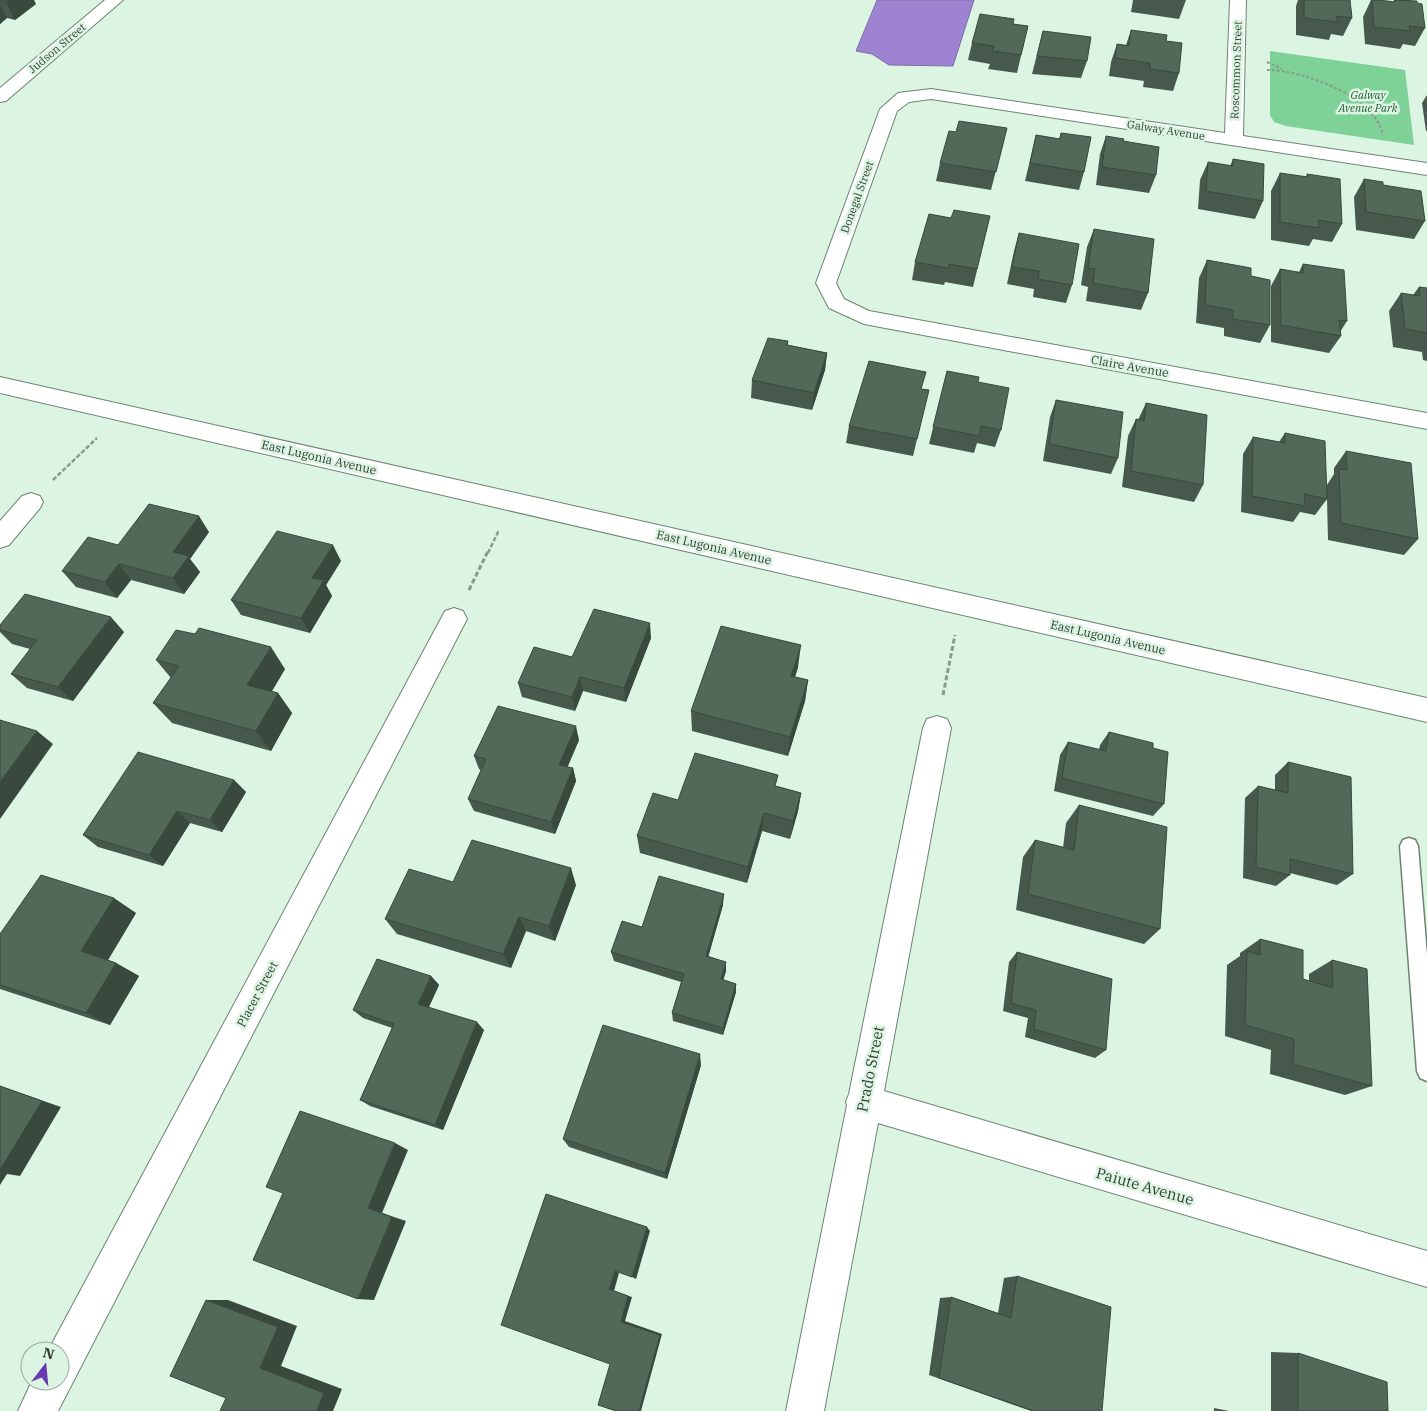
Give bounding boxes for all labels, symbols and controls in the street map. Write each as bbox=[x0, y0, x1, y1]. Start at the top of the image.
street label: Judson Street bbox=[25, 20, 89, 76]
street label: Roscommon Street bbox=[1227, 21, 1245, 119]
park label: Galway Avenue Park bbox=[1337, 88, 1398, 115]
street label: Galway Avenue bbox=[1126, 117, 1206, 143]
street label: Donegal Street bbox=[837, 159, 877, 235]
street label: Claire Avenue bbox=[1090, 352, 1170, 380]
street label: East Lugonia Avenue bbox=[260, 436, 378, 478]
street label: East Lugonia Avenue bbox=[655, 526, 773, 568]
street label: East Lugonia Avenue bbox=[1049, 616, 1167, 658]
street label: Placer Street bbox=[233, 959, 281, 1029]
street label: Prado Street bbox=[852, 1024, 888, 1114]
street label: Paiute Avenue bbox=[1094, 1163, 1196, 1209]
north arrow bbox=[20, 1341, 70, 1391]
text: N bbox=[41, 1343, 56, 1364]

